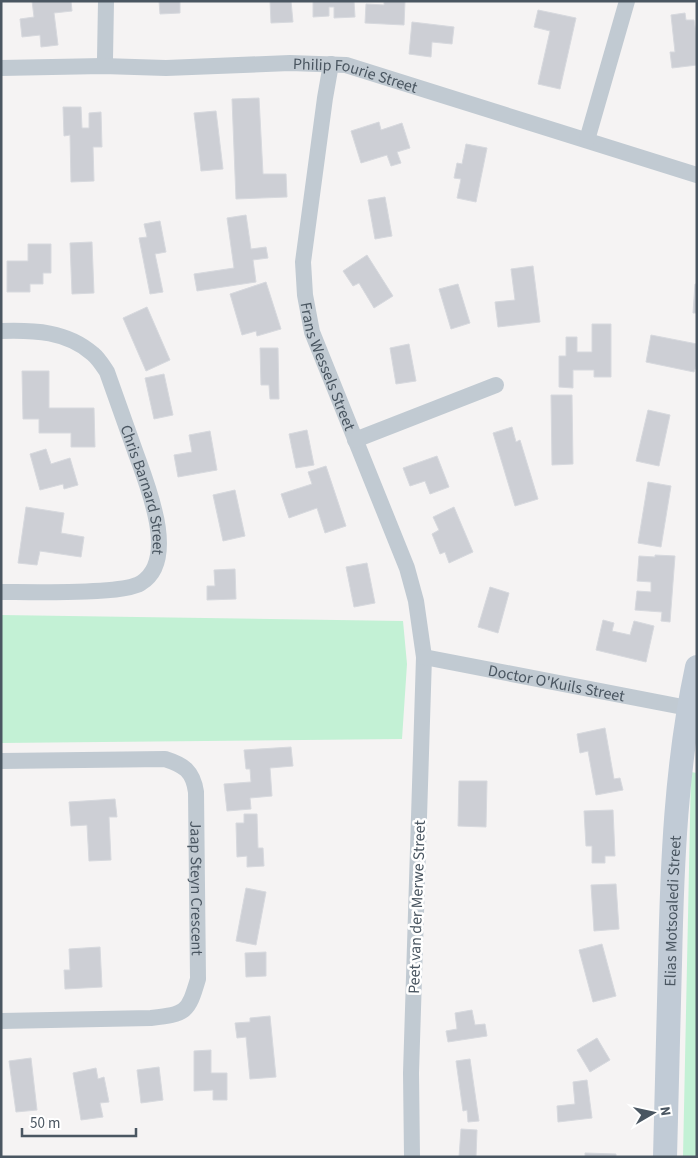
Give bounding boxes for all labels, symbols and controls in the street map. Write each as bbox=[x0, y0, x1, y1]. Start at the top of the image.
street label: Philip Fourie Street bbox=[293, 53, 421, 99]
street label: Frans Wessels Street bbox=[295, 300, 361, 435]
street label: Chris Barnard Street bbox=[115, 422, 169, 557]
street label: Doctor O'Kuils Street bbox=[486, 660, 627, 708]
street label: Peet van der Merwe Street bbox=[403, 819, 431, 994]
street label: Jaap Steyn Crescent bbox=[184, 821, 208, 956]
street label: Elias Motsoaledi Street bbox=[659, 834, 687, 987]
north arrow bbox=[628, 1088, 678, 1138]
text: N bbox=[654, 1105, 675, 1117]
scale bar bbox=[22, 1106, 136, 1138]
text: 50 m bbox=[30, 1113, 60, 1134]

